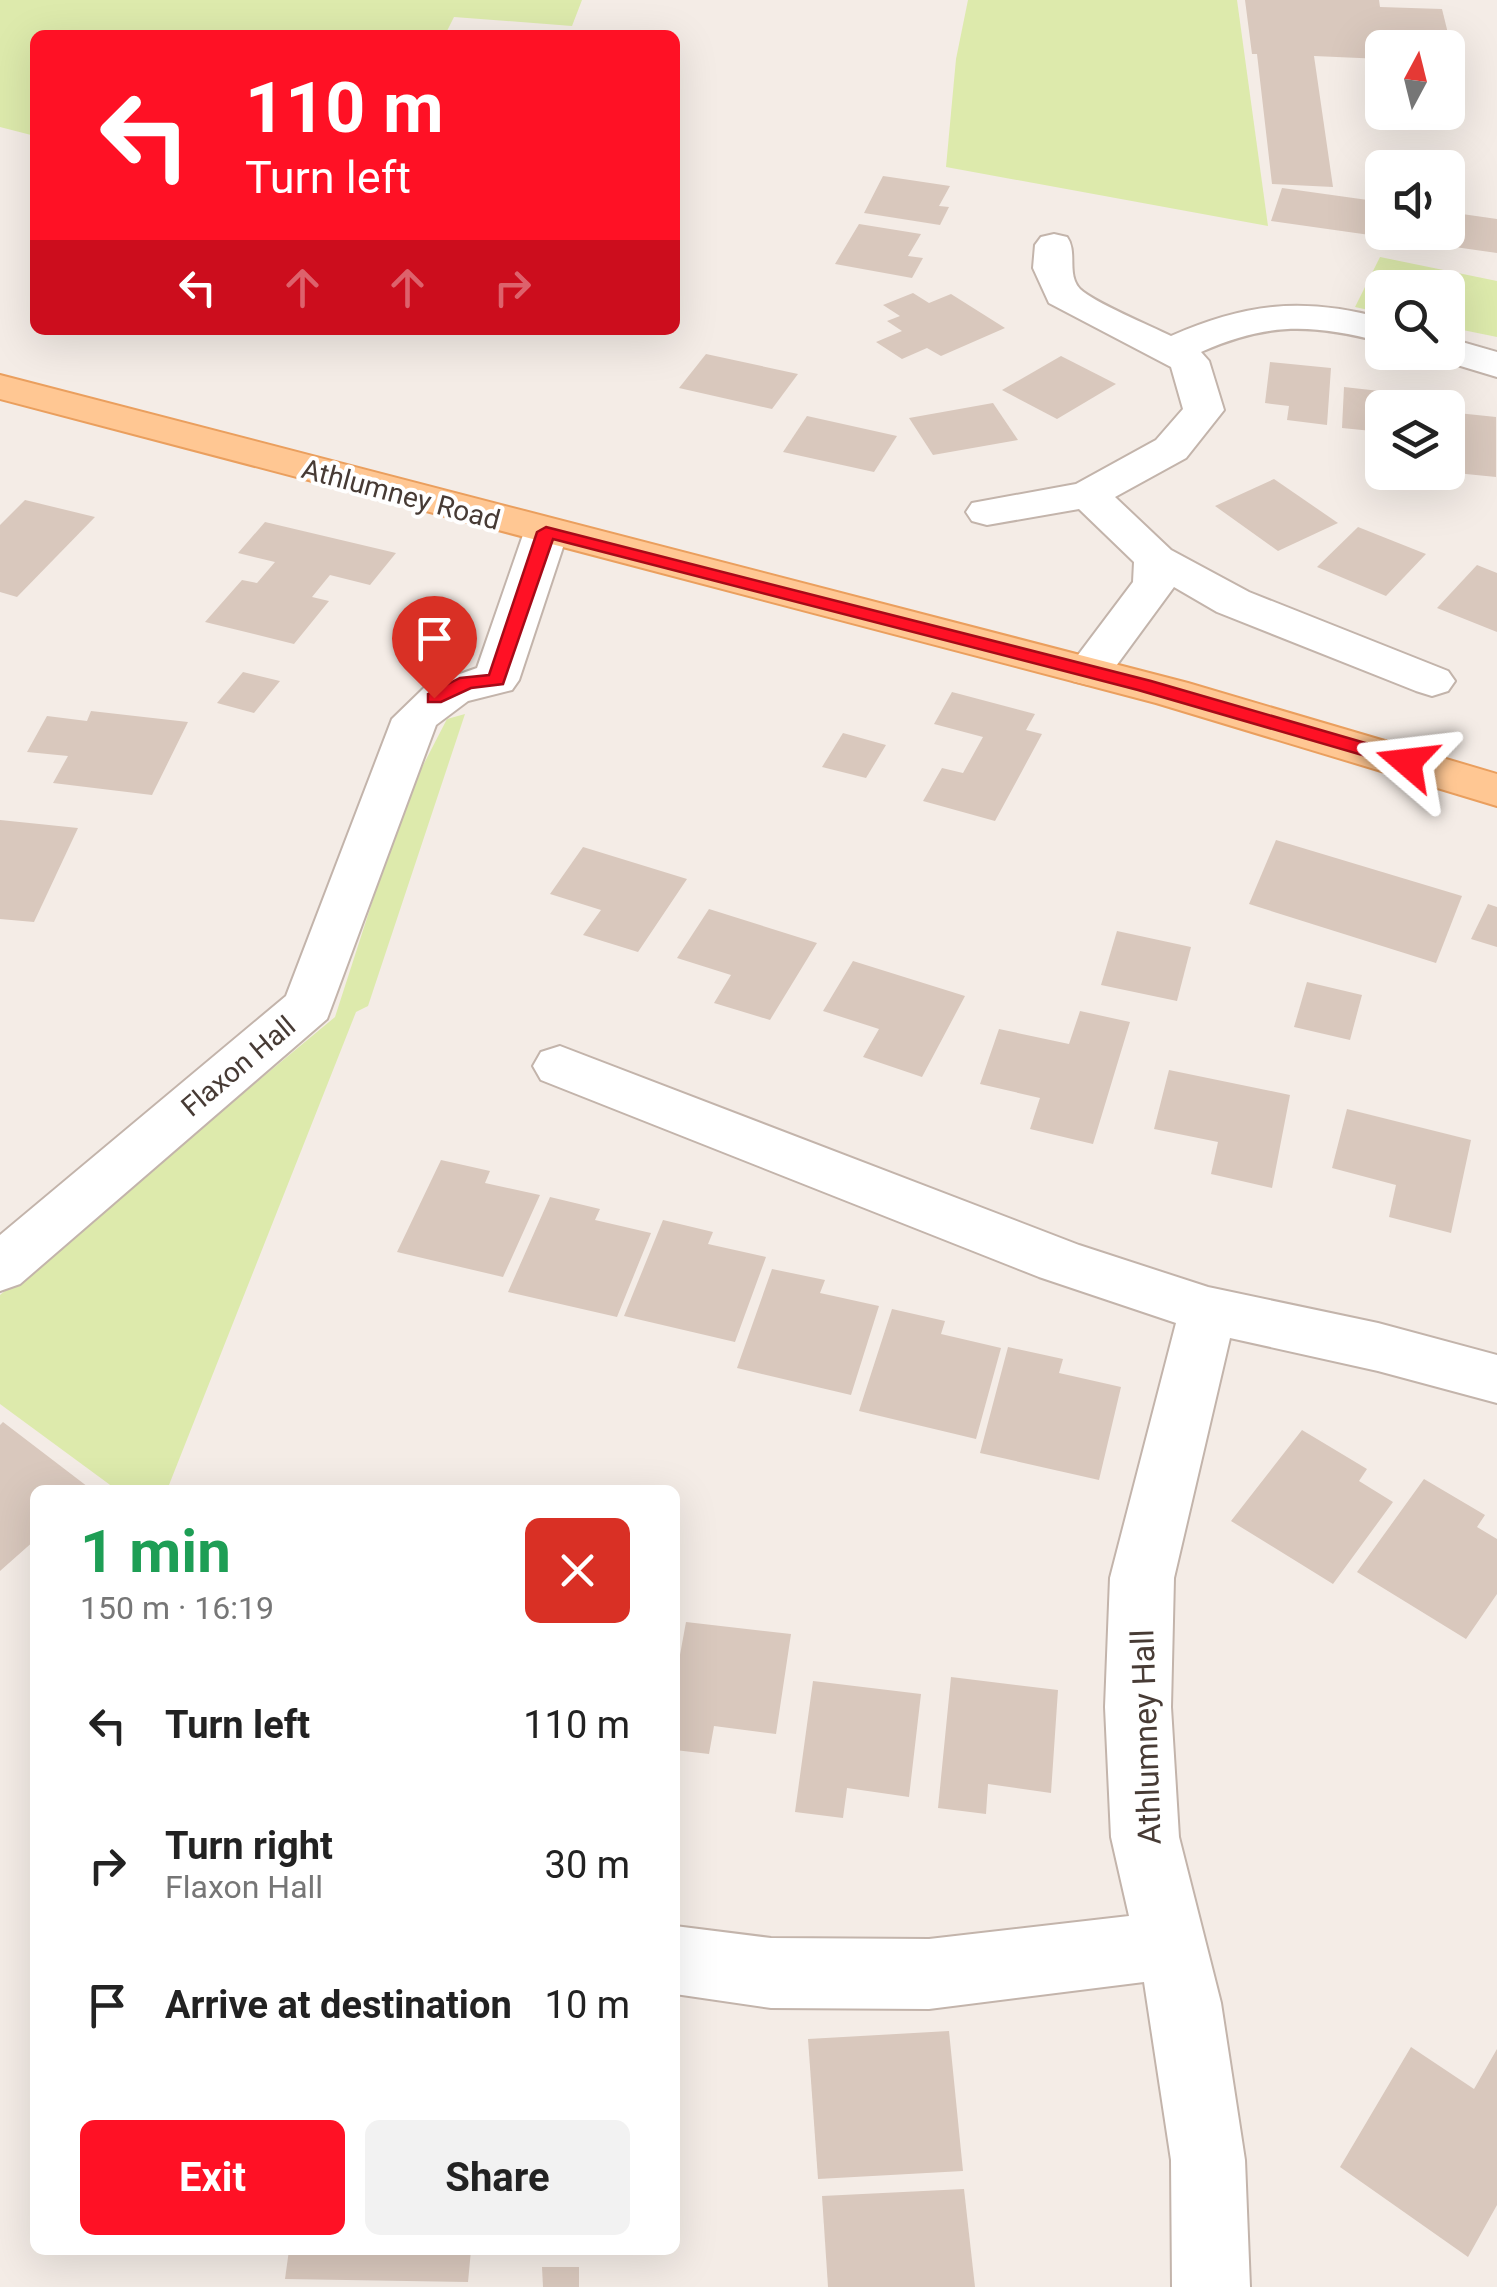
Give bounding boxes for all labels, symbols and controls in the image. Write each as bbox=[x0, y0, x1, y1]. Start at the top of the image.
north arrow bbox=[1365, 30, 1465, 130]
map controls bbox=[1365, 30, 1465, 490]
text: 110 m bbox=[245, 67, 444, 149]
icon: left bbox=[80, 70, 210, 200]
button: sound bbox=[1365, 150, 1465, 250]
text: Turn left bbox=[245, 151, 411, 204]
icon: left bbox=[170, 260, 225, 315]
icon: ahead bbox=[275, 260, 330, 315]
icon: ahead bbox=[380, 260, 435, 315]
icon: right bbox=[485, 260, 540, 315]
button: search bbox=[1365, 270, 1465, 370]
button: layers bbox=[1365, 390, 1465, 490]
street label: Athlumney Road bbox=[298, 452, 504, 537]
pin bbox=[392, 596, 477, 699]
icon: arrive bbox=[407, 611, 462, 666]
position arrow bbox=[1355, 710, 1459, 814]
street label: Flaxon Hall bbox=[175, 1009, 302, 1123]
text: 1 min bbox=[80, 1516, 231, 1587]
button: close bbox=[525, 1518, 630, 1623]
text: 150 m · 16:19 bbox=[80, 1589, 274, 1627]
street label: Athlumney Hall bbox=[1123, 1629, 1169, 1845]
icon: left bbox=[80, 1698, 135, 1753]
text: Turn left bbox=[165, 1703, 310, 1747]
text: 110 m bbox=[523, 1703, 630, 1747]
text: Turn right bbox=[165, 1824, 333, 1868]
icon: right bbox=[80, 1838, 135, 1893]
text: 30 m bbox=[545, 1843, 630, 1887]
text: Flaxon Hall bbox=[165, 1868, 323, 1906]
icon: arrive bbox=[80, 1978, 135, 2033]
text: Arrive at destination bbox=[165, 1983, 512, 2027]
text: 10 m bbox=[545, 1983, 630, 2027]
button: Exit bbox=[80, 2120, 345, 2235]
button: Share bbox=[365, 2120, 630, 2235]

